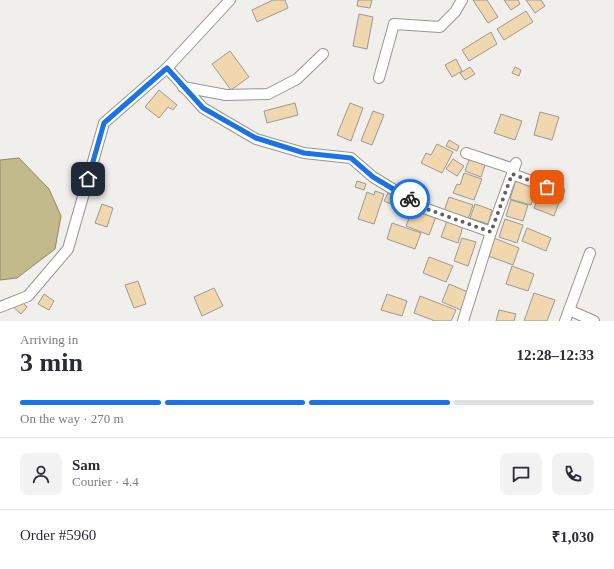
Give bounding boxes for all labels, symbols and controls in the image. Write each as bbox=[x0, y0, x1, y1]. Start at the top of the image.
pin bbox=[71, 162, 105, 196]
icon: home bbox=[77, 168, 99, 190]
pin bbox=[530, 170, 564, 204]
icon: bag bbox=[536, 176, 558, 198]
courier bbox=[390, 179, 430, 219]
icon: bike bbox=[399, 188, 421, 210]
text: Arriving in bbox=[20, 332, 78, 347]
text: 12:28–12:33 bbox=[517, 347, 594, 363]
text: 3 min bbox=[20, 348, 83, 377]
text: On the way · 270 m bbox=[20, 411, 124, 426]
button: person bbox=[20, 453, 62, 495]
button: chat bbox=[500, 453, 542, 495]
button: phone bbox=[552, 453, 594, 495]
text: Sam bbox=[72, 457, 100, 473]
text: Courier · 4.4 bbox=[72, 474, 139, 489]
text: Order #5960 bbox=[20, 527, 96, 543]
text: ₹1,030 bbox=[552, 529, 594, 545]

